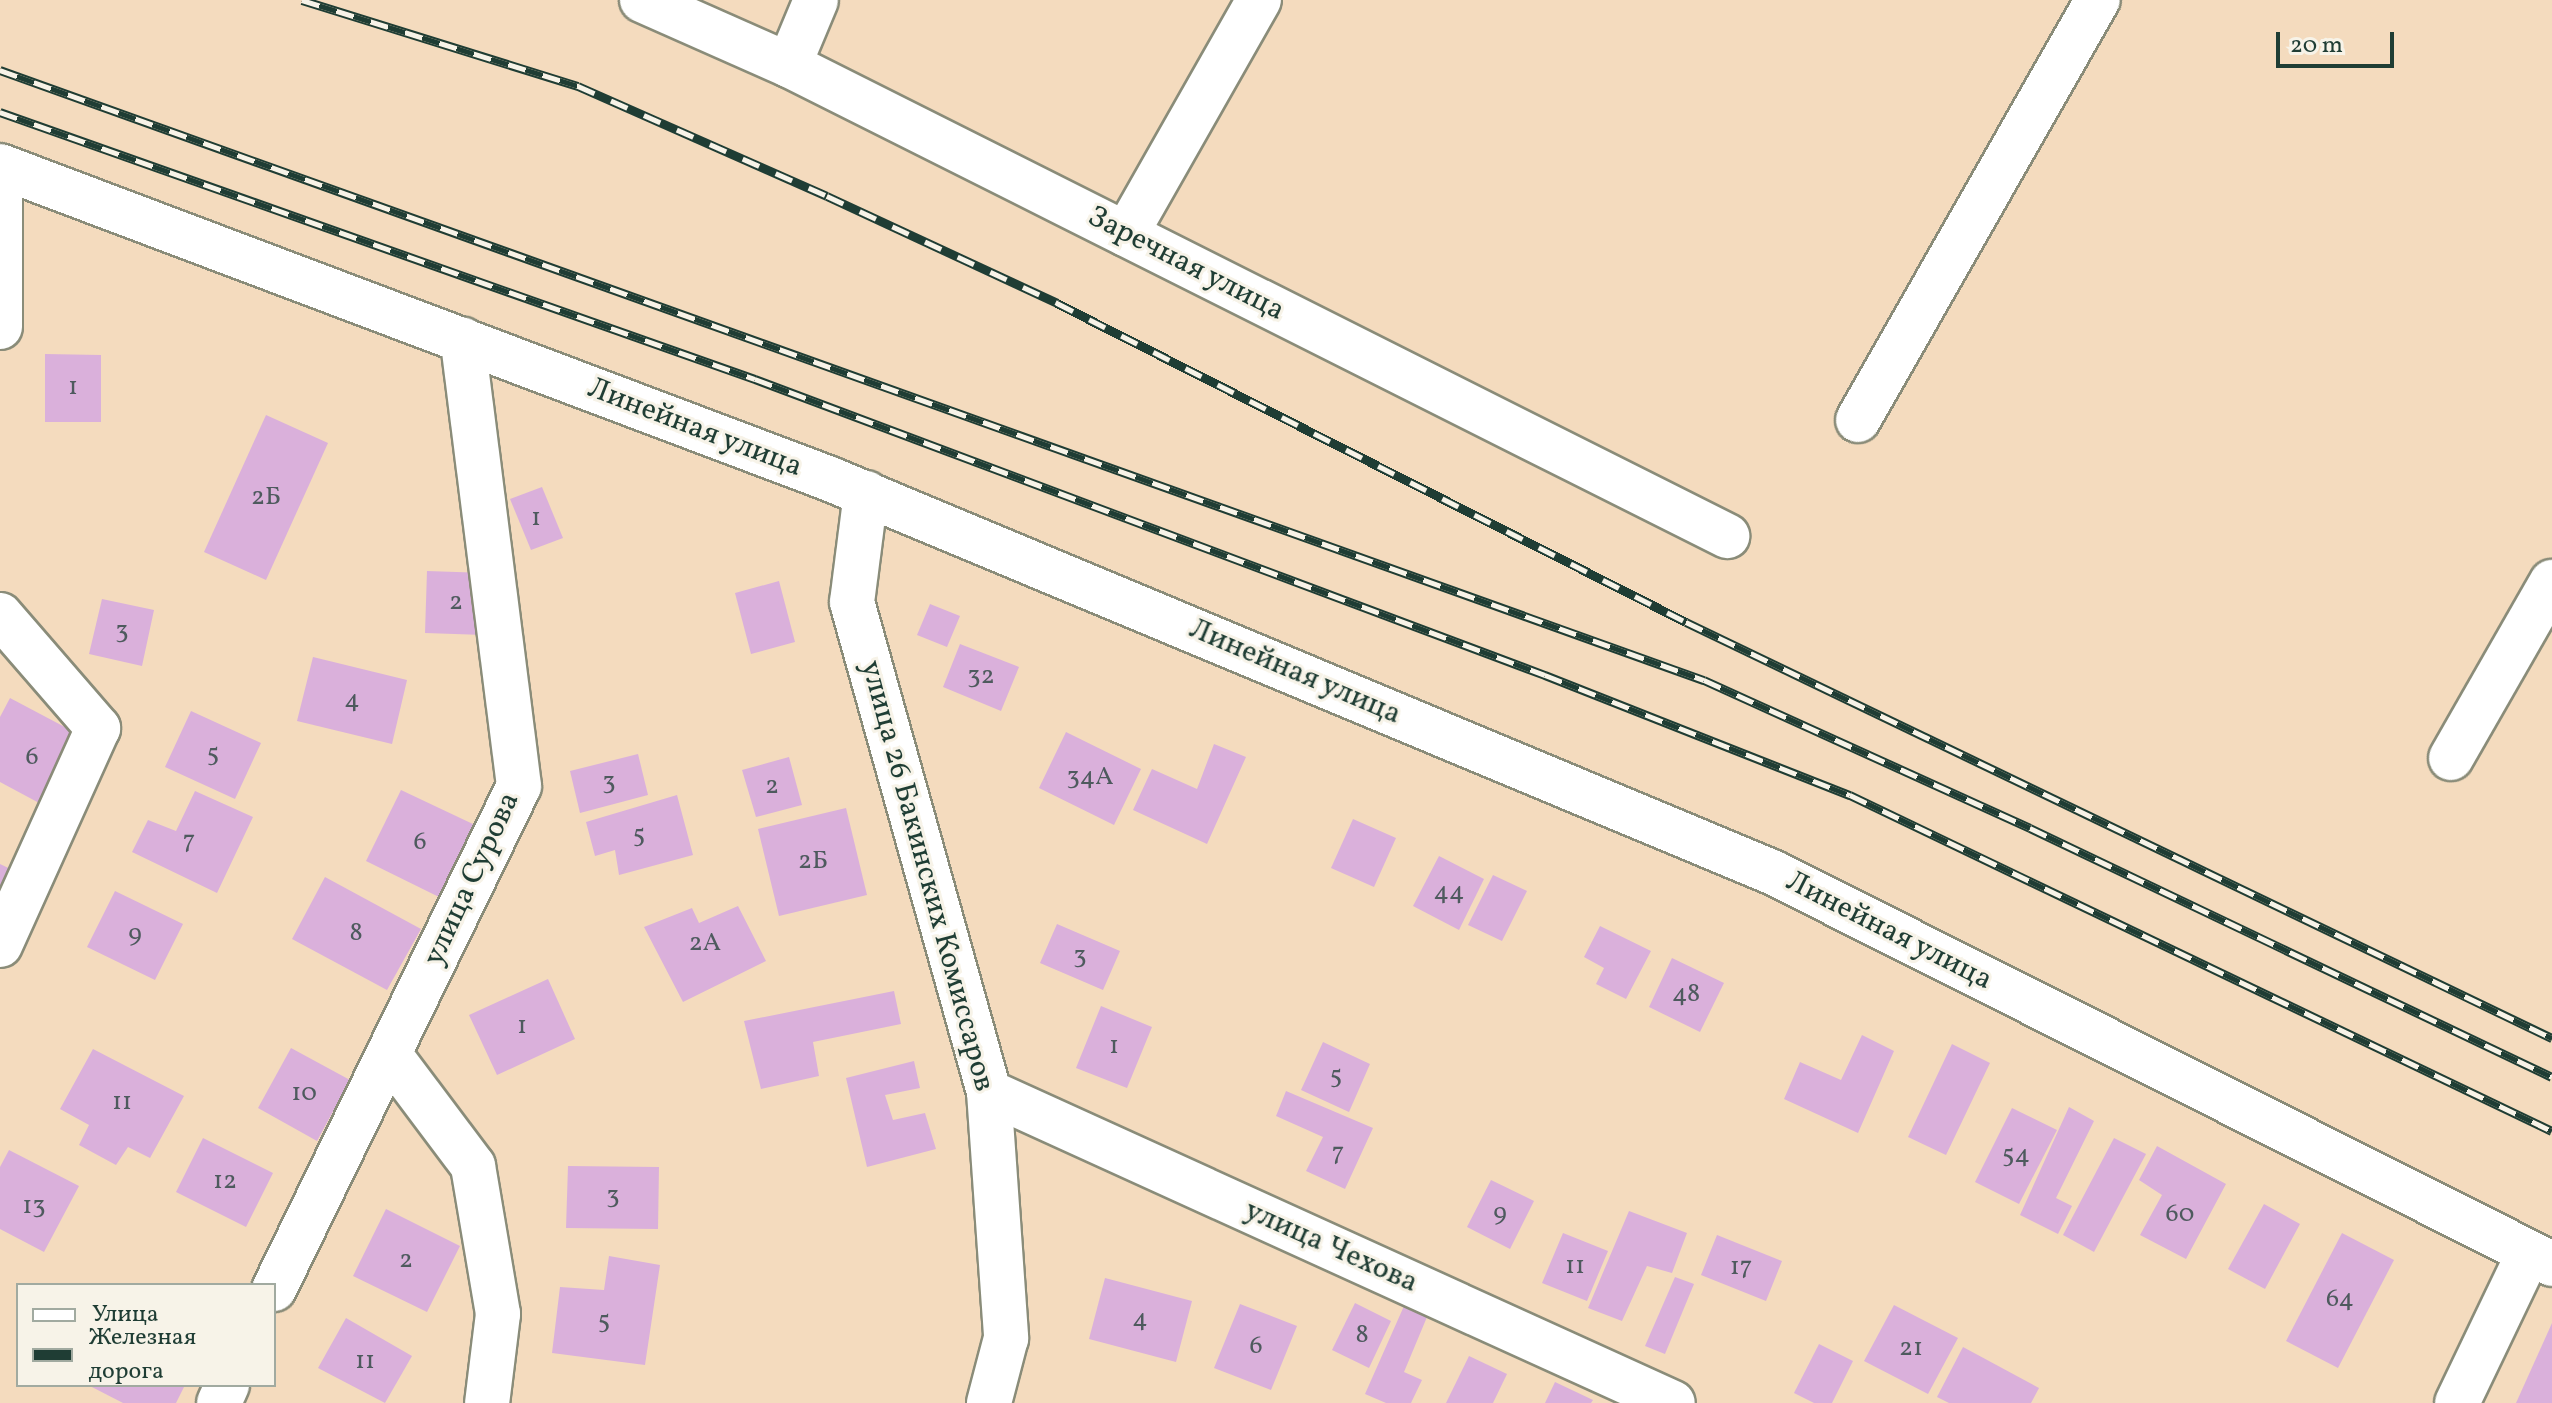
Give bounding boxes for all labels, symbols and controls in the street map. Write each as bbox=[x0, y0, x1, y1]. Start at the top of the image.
scale bar bbox=[2280, 16, 2398, 66]
text: 20 m bbox=[2290, 29, 2343, 63]
street label: Заречная улица bbox=[1081, 199, 1291, 329]
street label: Линейная улица bbox=[582, 370, 808, 486]
house number: 1 bbox=[68, 372, 78, 404]
house number: 2Б bbox=[251, 482, 281, 514]
house number: 1 bbox=[531, 503, 541, 535]
house number: 2 bbox=[449, 587, 463, 619]
street label: Линейная улица bbox=[1183, 611, 1407, 733]
house number: 3 bbox=[115, 616, 129, 648]
street label: улица 26 Бакинских Комиссаров bbox=[852, 657, 1002, 1095]
house number: 32 bbox=[967, 661, 995, 693]
house number: 4 bbox=[344, 685, 360, 717]
house number: 5 bbox=[207, 739, 219, 771]
house number: 6 bbox=[25, 742, 39, 774]
house number: 34А bbox=[1066, 762, 1114, 794]
house number: 3 bbox=[602, 767, 616, 799]
house number: 2 bbox=[765, 771, 779, 803]
street label: улица Сурова bbox=[416, 786, 528, 972]
house number: 5 bbox=[633, 820, 645, 852]
house number: 7 bbox=[183, 826, 195, 858]
house number: 6 bbox=[413, 827, 427, 859]
house number: 2Б bbox=[798, 846, 828, 878]
street label: Линейная улица bbox=[1779, 863, 1999, 999]
house number: 44 bbox=[1433, 877, 1465, 909]
house number: 8 bbox=[349, 918, 363, 950]
house number: 9 bbox=[128, 919, 142, 951]
house number: 2А bbox=[689, 928, 721, 960]
house number: 3 bbox=[1073, 941, 1087, 973]
house number: 48 bbox=[1672, 979, 1700, 1011]
house number: 1 bbox=[517, 1011, 527, 1043]
house number: 1 bbox=[1109, 1031, 1119, 1063]
house number: 5 bbox=[1330, 1061, 1342, 1093]
house number: 10 bbox=[291, 1078, 317, 1110]
house number: 11 bbox=[112, 1087, 132, 1119]
house number: 7 bbox=[1332, 1138, 1344, 1170]
house number: 54 bbox=[2002, 1140, 2030, 1172]
house number: 12 bbox=[213, 1166, 237, 1198]
house number: 3 bbox=[606, 1181, 620, 1213]
house number: 13 bbox=[22, 1191, 46, 1223]
street label: улица Чехова bbox=[1239, 1193, 1423, 1301]
house number: 9 bbox=[1493, 1198, 1507, 1230]
house number: 60 bbox=[2166, 1199, 2194, 1231]
house number: 2 bbox=[399, 1245, 413, 1277]
house number: 11 bbox=[1565, 1251, 1585, 1283]
house number: 17 bbox=[1730, 1252, 1752, 1284]
legend bbox=[16, 1283, 276, 1387]
house number: 64 bbox=[2326, 1284, 2354, 1316]
text: Улица bbox=[92, 1298, 159, 1332]
house number: 4 bbox=[1132, 1304, 1148, 1336]
house number: 5 bbox=[598, 1306, 610, 1338]
house number: 8 bbox=[1355, 1320, 1369, 1352]
text: Железная дорога bbox=[89, 1321, 196, 1389]
house number: 6 bbox=[1249, 1331, 1263, 1363]
house number: 21 bbox=[1899, 1333, 1923, 1365]
house number: 11 bbox=[355, 1346, 375, 1378]

